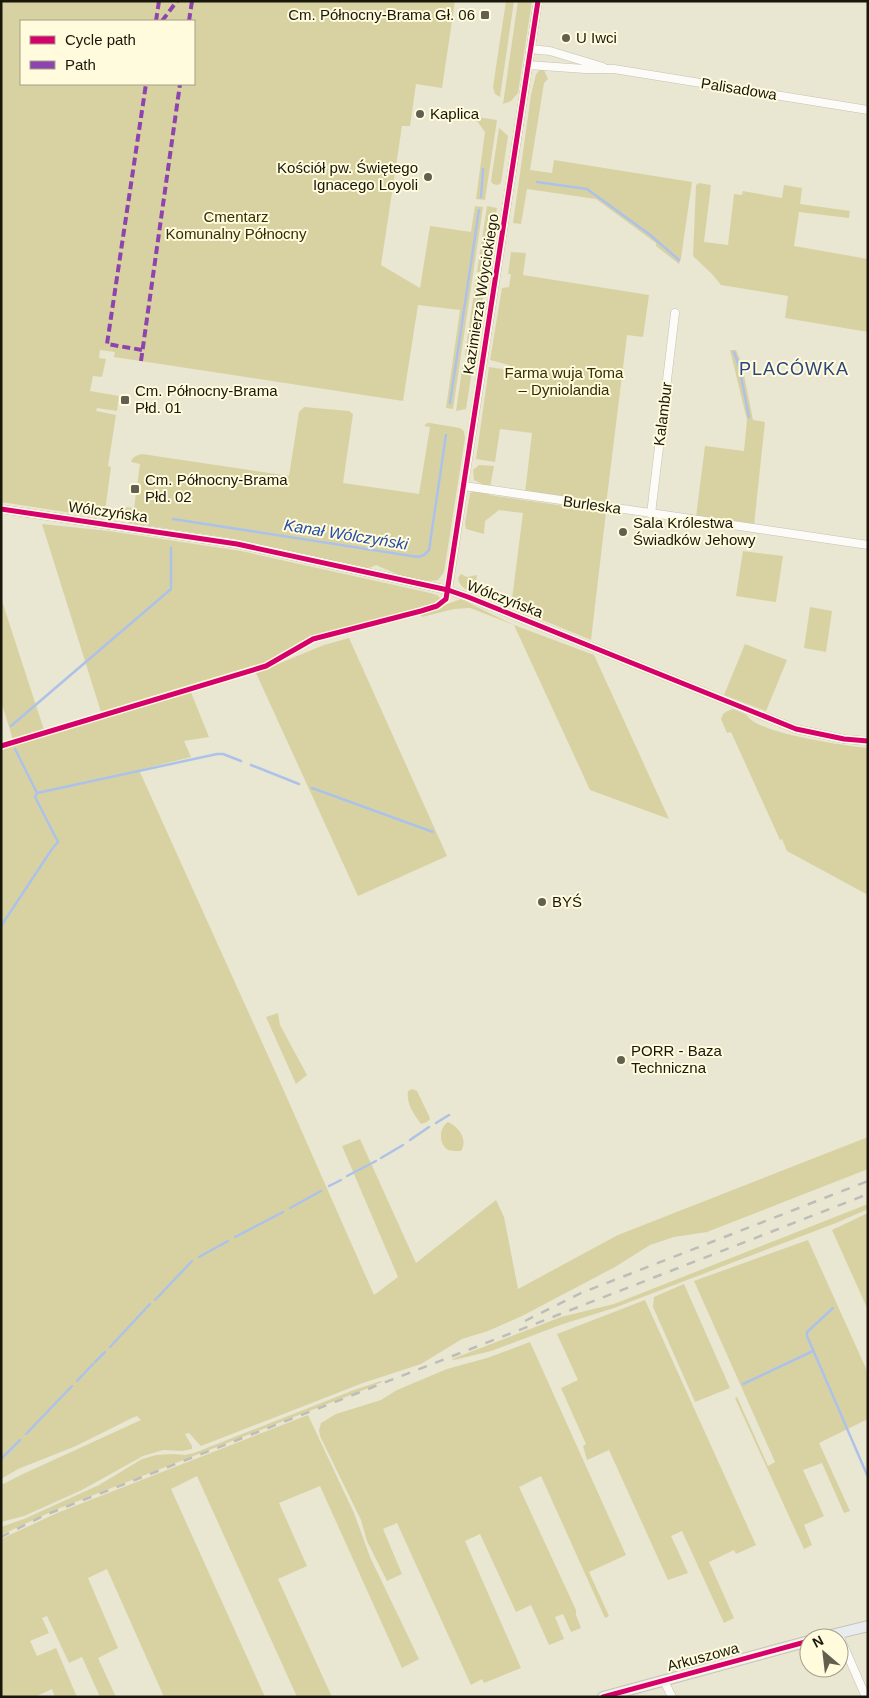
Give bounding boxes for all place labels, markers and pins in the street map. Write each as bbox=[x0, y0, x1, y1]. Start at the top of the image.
place label: Cm. Północny-Brama Gł. 06 bbox=[288, 6, 475, 23]
marker: Cm. Północny-Brama Gł. 06 bbox=[479, 9, 491, 21]
place label: U Iwci bbox=[576, 29, 617, 46]
marker: U Iwci bbox=[560, 32, 572, 44]
place label: Kaplica bbox=[430, 105, 480, 122]
marker: Kaplica bbox=[414, 108, 426, 120]
place label: Kościół pw. Świętego Ignacego Loyoli bbox=[277, 159, 418, 193]
marker: Kościół pw. Świętego Ignacego Loyoli bbox=[422, 171, 434, 183]
place label: Cm. Północny-Brama Płd. 01 bbox=[135, 382, 278, 416]
marker: Cm. Północny-Brama Płd. 01 bbox=[119, 394, 131, 406]
place label: Cm. Północny-Brama Płd. 02 bbox=[145, 471, 288, 505]
marker: Cm. Północny-Brama Płd. 02 bbox=[129, 483, 141, 495]
place label: Sala Królestwa Świadków Jehowy bbox=[633, 514, 756, 548]
marker: Sala Królestwa Świadków Jehowy bbox=[617, 526, 629, 538]
place label: BYŚ bbox=[552, 893, 582, 910]
marker: BYŚ bbox=[536, 896, 548, 908]
place label: PORR - Baza Techniczna bbox=[631, 1042, 723, 1076]
marker: PORR - Baza Techniczna bbox=[615, 1054, 627, 1066]

